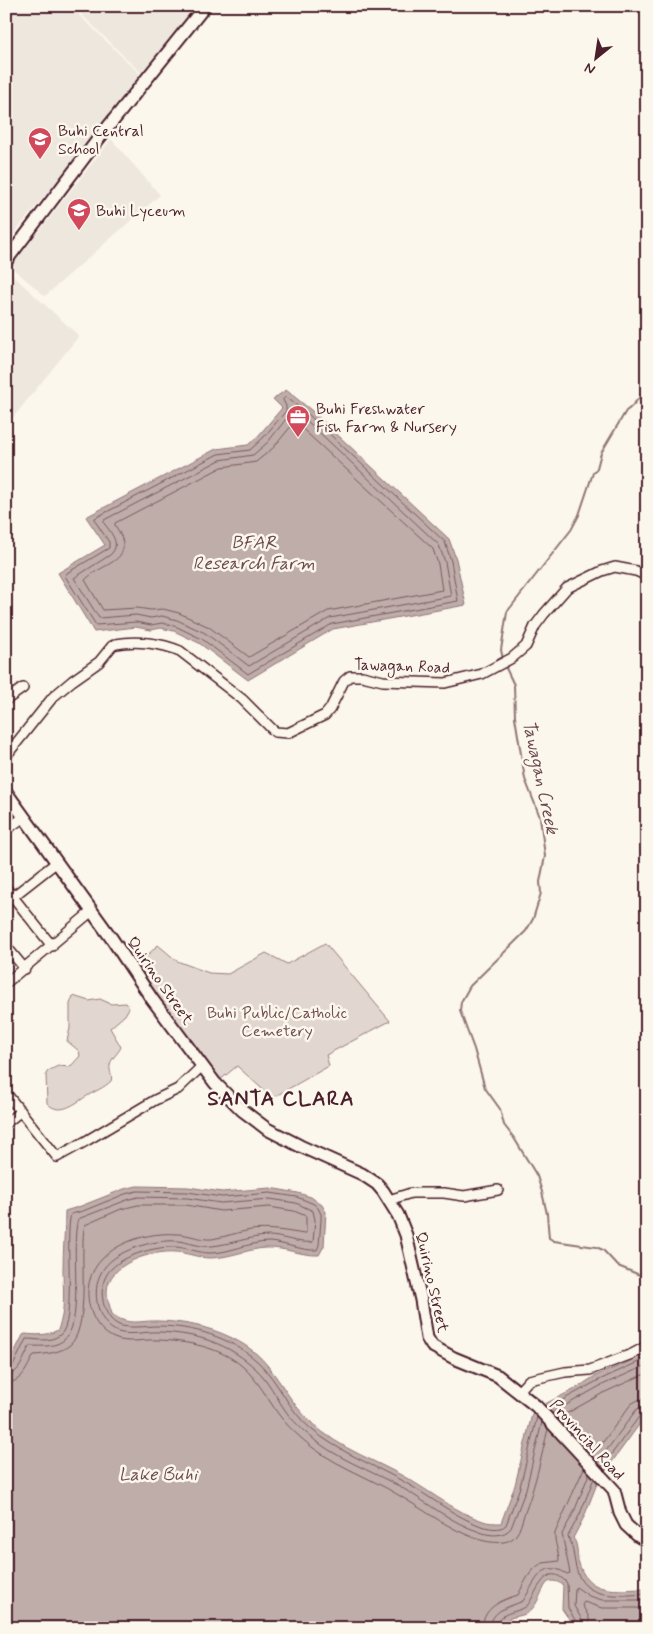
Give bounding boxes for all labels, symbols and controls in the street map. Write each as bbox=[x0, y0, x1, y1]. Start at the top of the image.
north arrow bbox=[570, 32, 620, 82]
text: N bbox=[581, 58, 599, 79]
place label: Buhi Central School bbox=[58, 121, 144, 160]
school or university icon: Buhi Central School bbox=[27, 126, 53, 160]
school or university icon: Buhi Lyceum bbox=[66, 197, 92, 231]
place label: Buhi Lyceum bbox=[96, 201, 186, 222]
place label: Buhi Freshwater Fish Farm & Nursery bbox=[316, 399, 457, 438]
office icon: Buhi Freshwater Fish Farm & Nursery bbox=[285, 404, 311, 438]
water label: BFAR Research Farm bbox=[193, 531, 315, 576]
street label: Tawagan Road bbox=[354, 654, 450, 680]
water label: Tawagan Creek bbox=[514, 718, 564, 838]
street label: Quirino Street bbox=[122, 933, 198, 1030]
park label: Buhi Public/Catholic Cemetery bbox=[207, 1003, 348, 1042]
district label: SANTA CLARA bbox=[207, 1085, 355, 1113]
street label: Quirino Street bbox=[410, 1230, 453, 1335]
street label: Provincial Road bbox=[545, 1395, 629, 1485]
water label: Lake Buhi bbox=[119, 1463, 199, 1487]

